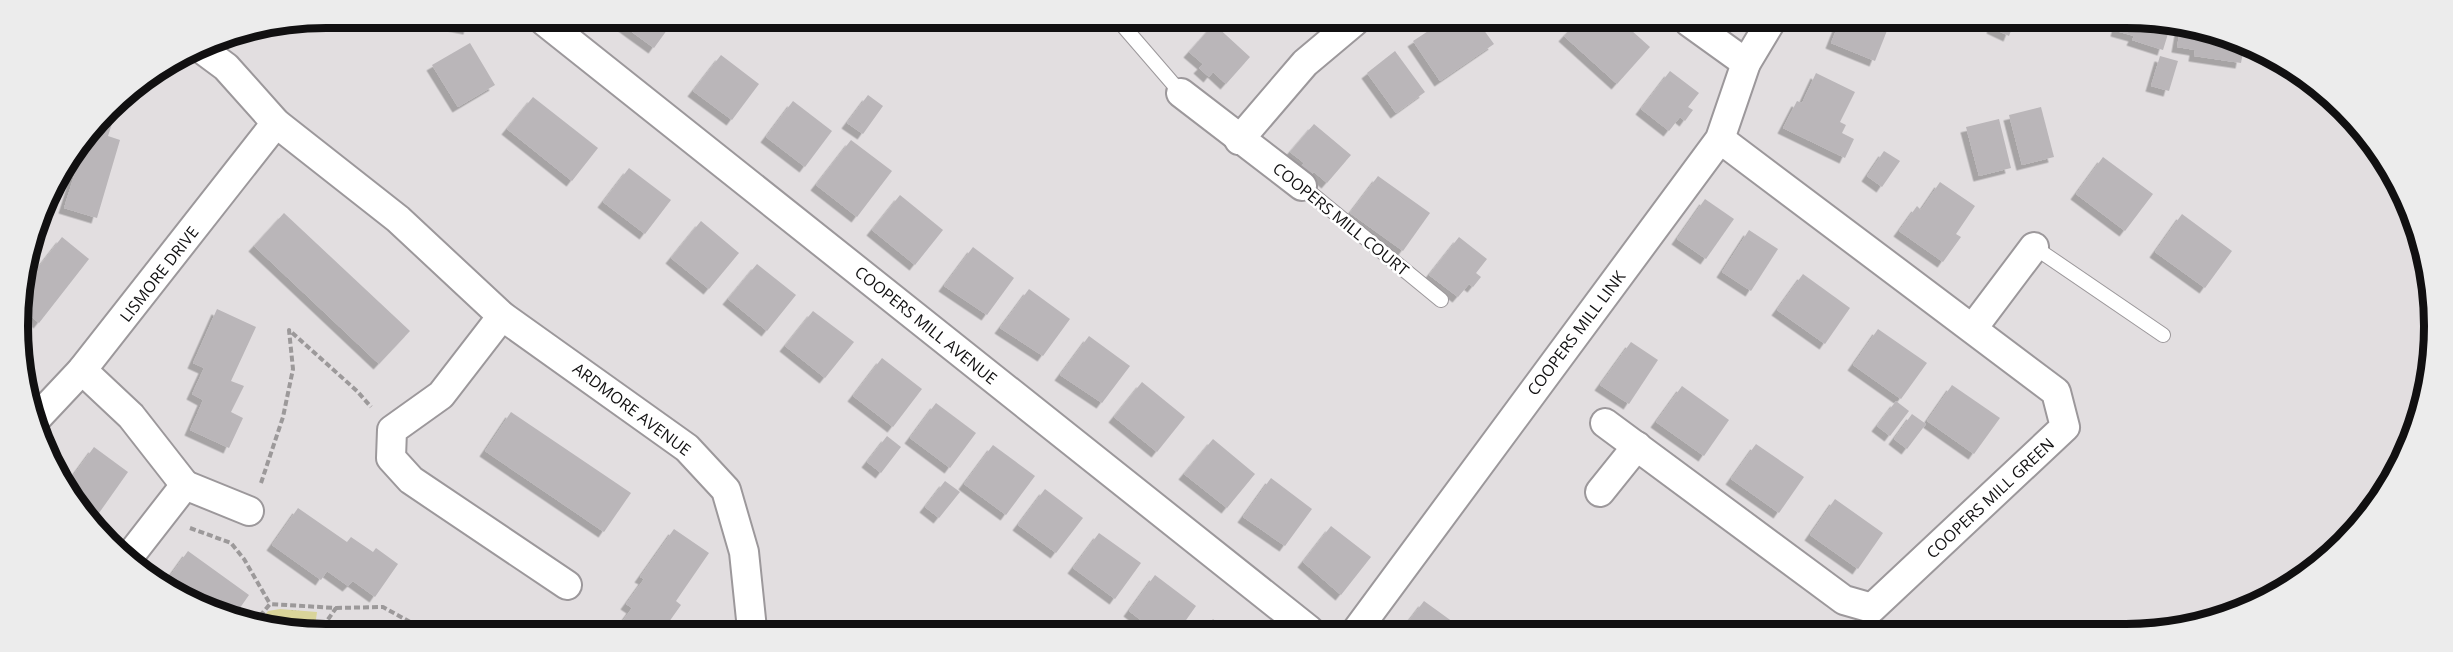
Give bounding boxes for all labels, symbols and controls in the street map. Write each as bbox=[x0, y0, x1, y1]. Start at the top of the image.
street label: COOPERS MILL COURT bbox=[1268, 157, 1414, 281]
street label: LISMORE DRIVE bbox=[115, 222, 203, 326]
street label: COOPERS MILL AVENUE bbox=[850, 261, 1002, 389]
street label: COOPERS MILL LINK bbox=[1522, 266, 1630, 400]
street label: ARDMORE AVENUE bbox=[568, 357, 696, 461]
street label: COOPERS MILL GREEN bbox=[1921, 433, 2059, 563]

